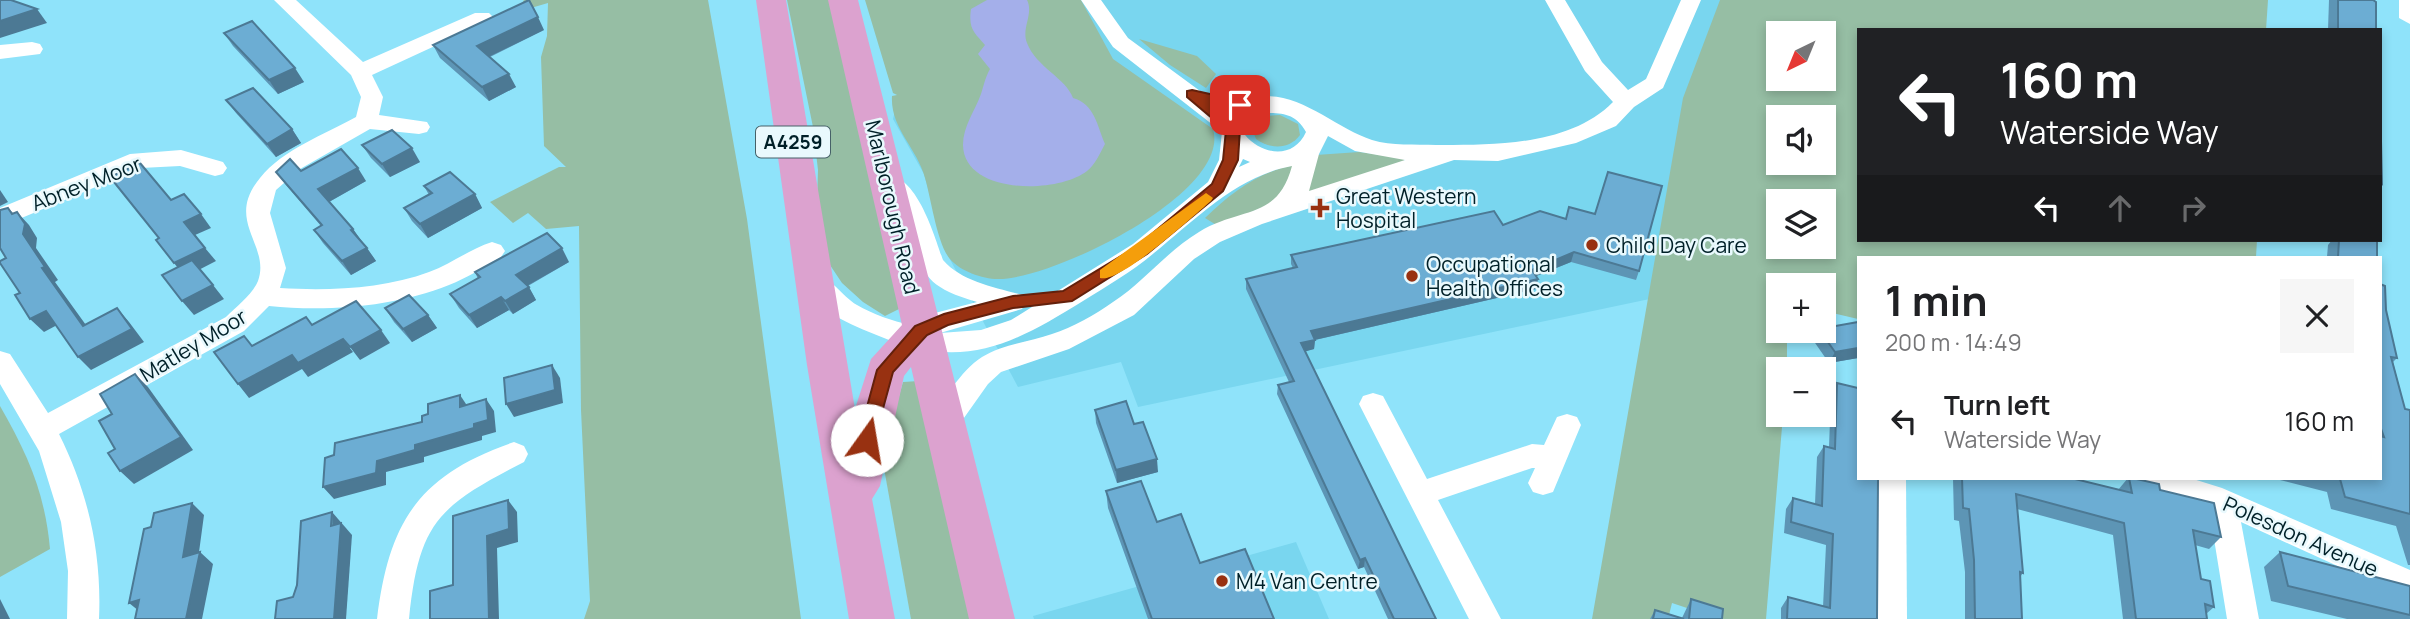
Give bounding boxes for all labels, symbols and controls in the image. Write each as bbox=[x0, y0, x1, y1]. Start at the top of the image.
north arrow bbox=[1766, 21, 1836, 91]
map controls bbox=[1766, 21, 1836, 427]
text: 160 m bbox=[2000, 46, 2138, 113]
icon: left bbox=[1885, 56, 1976, 147]
pin bbox=[1210, 75, 1270, 135]
icon: arrive bbox=[1221, 86, 1259, 124]
button: sound bbox=[1766, 105, 1836, 175]
text: Waterside Way bbox=[2000, 110, 2219, 154]
street label: Marlborough Road bbox=[859, 117, 927, 297]
road number: A4259 bbox=[756, 126, 830, 158]
street label: Abney Moor bbox=[27, 149, 145, 217]
place label: Great Western Hospital bbox=[1336, 182, 1477, 234]
button: layers bbox=[1766, 189, 1836, 259]
icon: left bbox=[2028, 189, 2066, 227]
icon: ahead bbox=[2101, 189, 2139, 227]
icon: right bbox=[2174, 189, 2212, 227]
marker: Great Western Hospital bbox=[1310, 198, 1330, 218]
place label: Child Day Care bbox=[1606, 231, 1747, 259]
marker: Child Day Care bbox=[1584, 237, 1600, 253]
place label: Occupational Health Offices bbox=[1426, 250, 1563, 302]
marker: Occupational Health Offices bbox=[1404, 268, 1420, 284]
text: 1 min bbox=[1885, 271, 1988, 329]
button: + bbox=[1766, 273, 1836, 343]
button: close bbox=[2280, 279, 2354, 353]
street label: Matley Moor bbox=[134, 302, 252, 388]
text: 200 m · 14:49 bbox=[1885, 326, 2022, 358]
button: − bbox=[1766, 357, 1836, 427]
text: Turn left bbox=[1944, 387, 2051, 423]
icon: left bbox=[1885, 402, 1923, 440]
position arrow bbox=[830, 403, 904, 477]
text: 160 m bbox=[2285, 403, 2354, 439]
text: Waterside Way bbox=[1944, 423, 2101, 455]
street label: Polesdon Avenue bbox=[2219, 489, 2383, 583]
place label: M4 Van Centre bbox=[1236, 567, 1378, 595]
marker: M4 Van Centre bbox=[1214, 573, 1230, 589]

